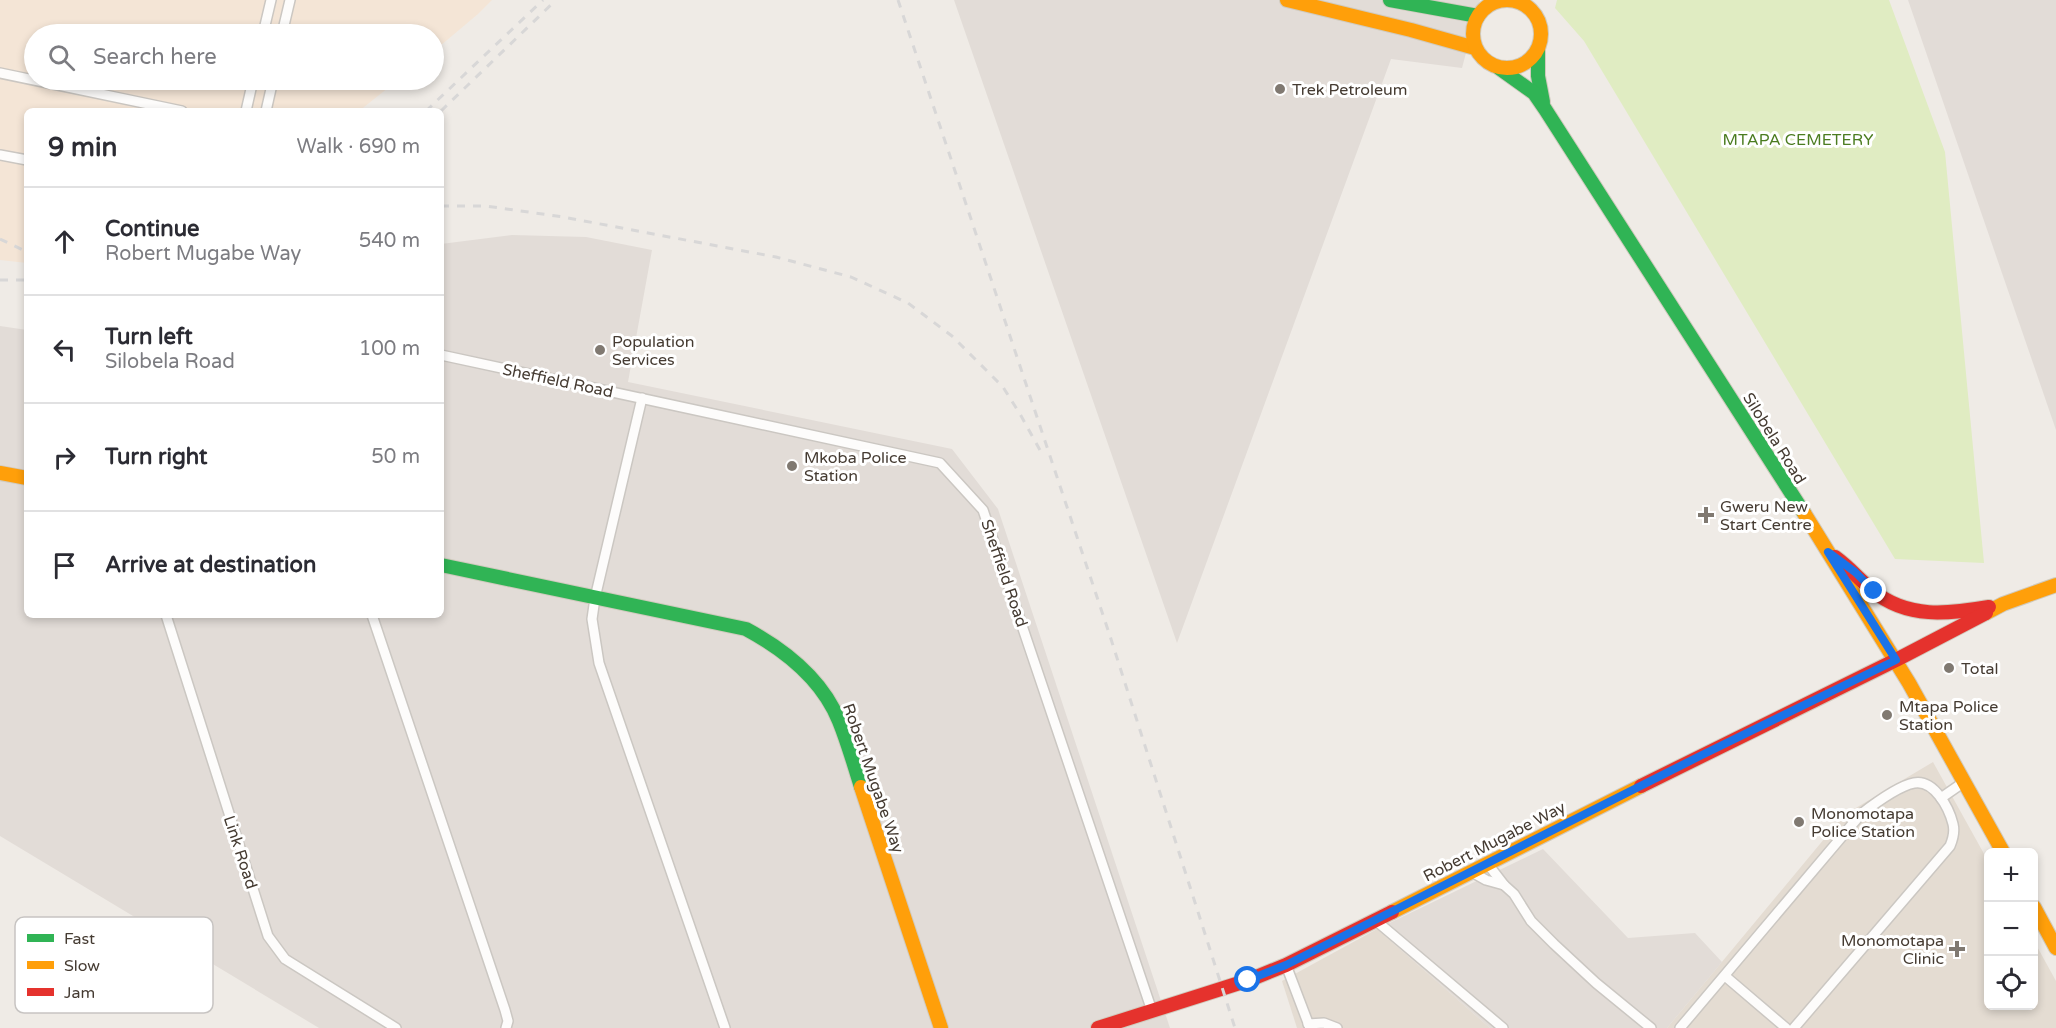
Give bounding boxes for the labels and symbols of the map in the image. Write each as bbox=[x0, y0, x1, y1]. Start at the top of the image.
place label: Trek Petroleum bbox=[1292, 80, 1407, 100]
marker: Trek Petroleum bbox=[1273, 82, 1287, 96]
park label: MTAPA CEMETERY bbox=[1723, 130, 1873, 150]
place label: Population Services bbox=[612, 332, 694, 370]
marker: Population Services bbox=[593, 343, 607, 357]
street label: Sheffield Road bbox=[501, 359, 615, 402]
street label: Silobela Road bbox=[1738, 389, 1810, 488]
place label: Mkoba Police Station bbox=[804, 448, 907, 486]
marker: Mkoba Police Station bbox=[785, 459, 799, 473]
place label: Gweru New Start Centre bbox=[1720, 497, 1812, 535]
marker: Gweru New Start Centre bbox=[1697, 506, 1715, 524]
street label: Sheffield Road bbox=[976, 517, 1032, 630]
route end bbox=[1860, 577, 1886, 603]
place label: Total bbox=[1961, 659, 1998, 679]
marker: Total bbox=[1942, 661, 1956, 675]
place label: Mtapa Police Station bbox=[1899, 697, 1998, 735]
street label: Robert Mugabe Way bbox=[838, 701, 908, 856]
marker: Mtapa Police Station bbox=[1880, 708, 1894, 722]
street label: Robert Mugabe Way bbox=[1420, 797, 1569, 886]
place label: Monomotapa Police Station bbox=[1811, 804, 1915, 842]
street label: Link Road bbox=[219, 813, 261, 892]
marker: Monomotapa Police Station bbox=[1792, 815, 1806, 829]
legend bbox=[15, 917, 213, 1013]
text: Fast bbox=[64, 929, 95, 949]
place label: Monomotapa Clinic bbox=[1841, 931, 1944, 969]
marker: Monomotapa Clinic bbox=[1948, 940, 1966, 958]
text: Slow bbox=[64, 956, 100, 976]
route start bbox=[1234, 966, 1260, 992]
text: Jam bbox=[64, 983, 95, 1003]

